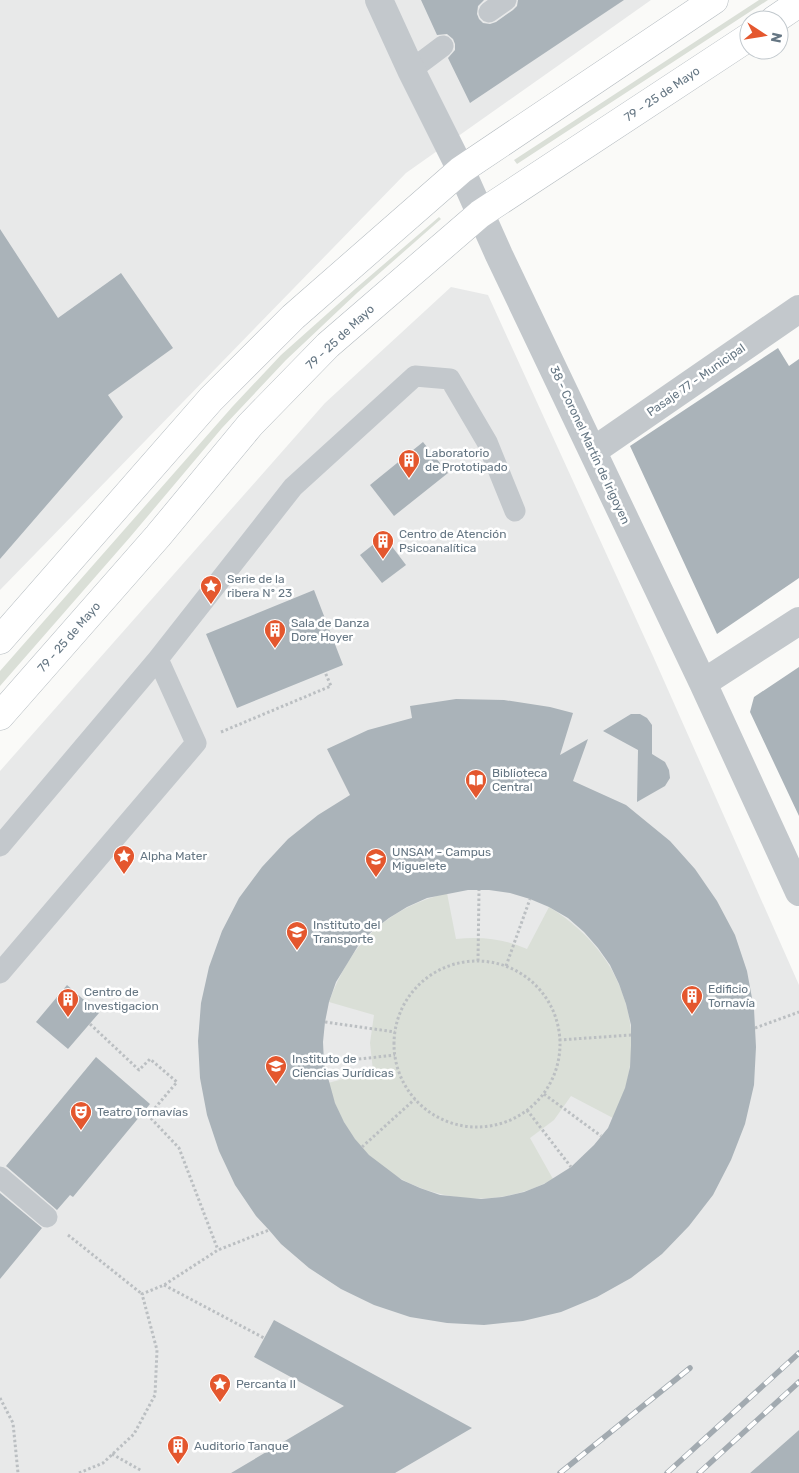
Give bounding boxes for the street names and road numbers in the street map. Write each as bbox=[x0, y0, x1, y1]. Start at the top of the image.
street label: 79 - 25 de Mayo bbox=[622, 63, 703, 124]
street label: 79 - 25 de Mayo bbox=[303, 302, 377, 372]
street label: Pasaje 77 - Municipal bbox=[644, 341, 748, 419]
street label: 38 - Coronel Martín de Irigoyen bbox=[547, 364, 633, 526]
street label: 79 - 25 de Mayo bbox=[35, 599, 103, 675]

